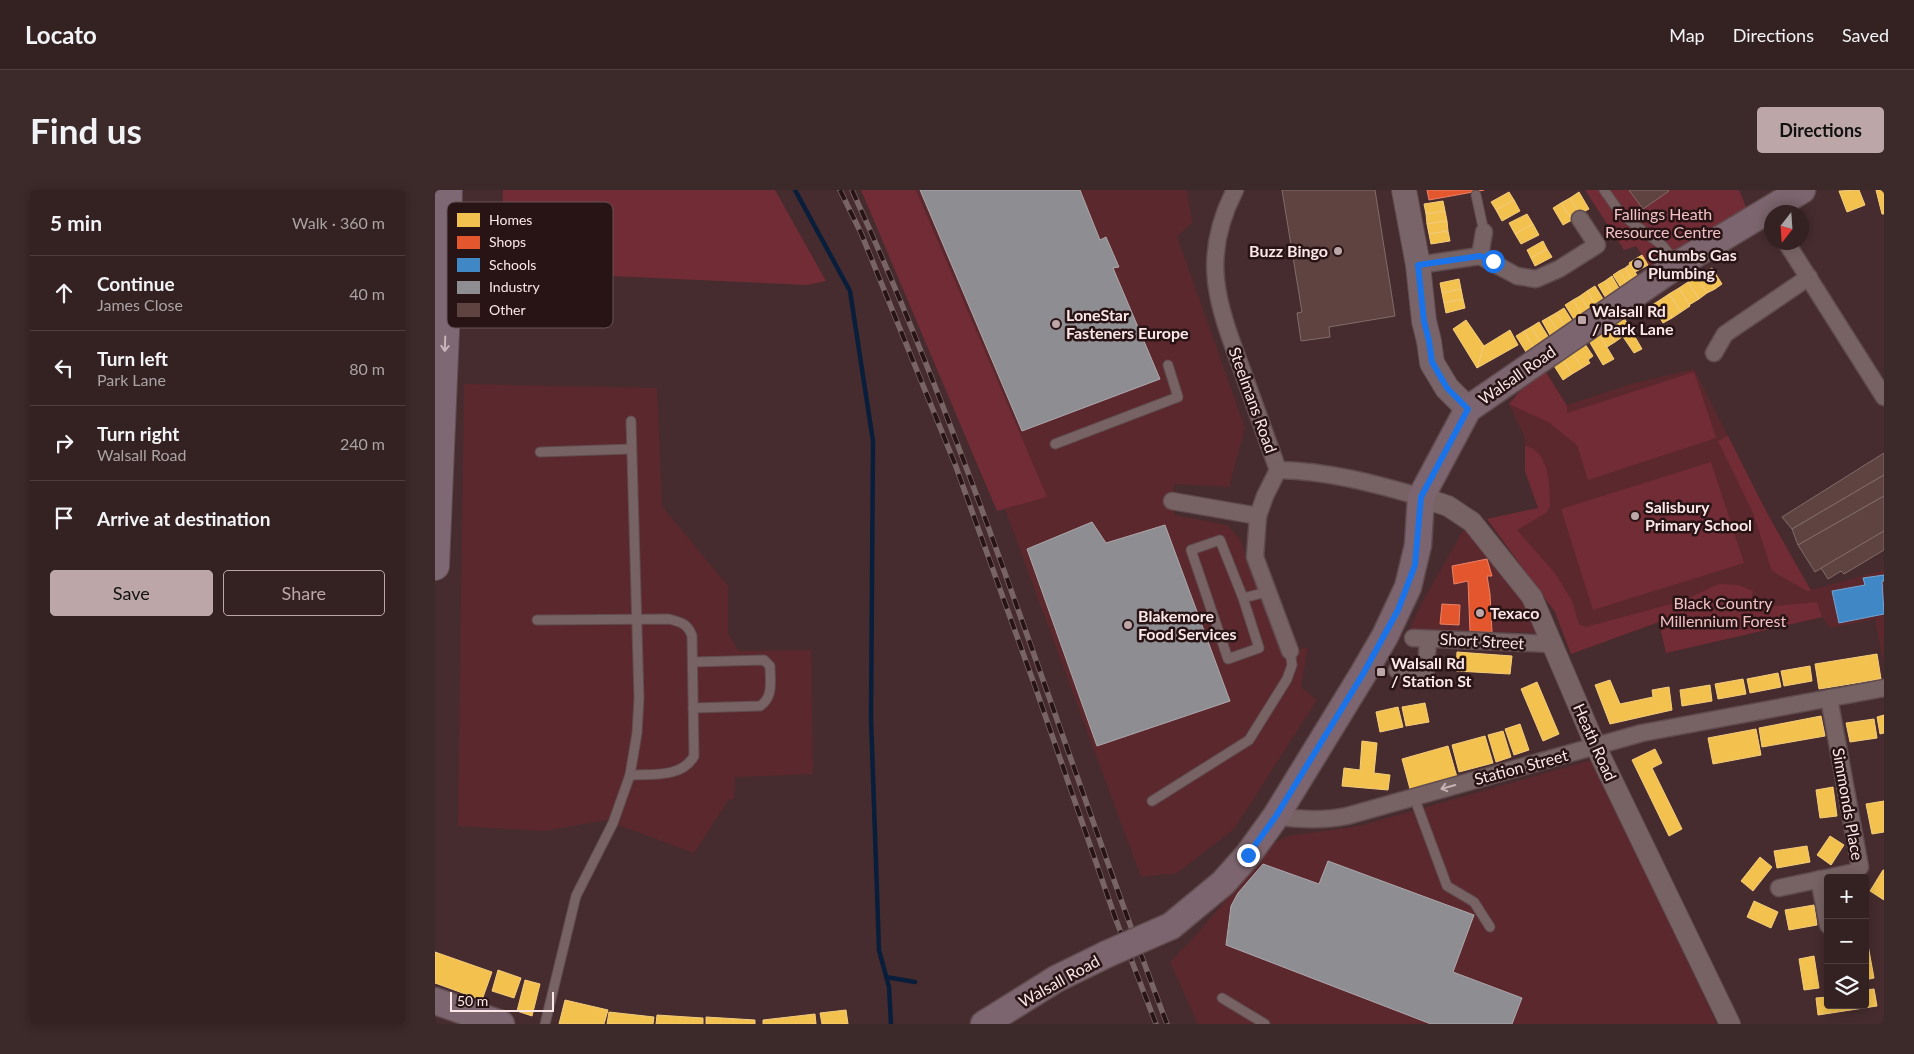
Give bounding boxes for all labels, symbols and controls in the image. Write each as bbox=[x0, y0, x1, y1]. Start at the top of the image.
text: Locato bbox=[25, 20, 97, 49]
text: Map bbox=[1669, 24, 1705, 46]
text: Directions bbox=[1733, 24, 1814, 46]
text: Saved bbox=[1842, 24, 1889, 46]
button: Directions bbox=[1757, 107, 1884, 153]
text: Find us bbox=[30, 109, 142, 151]
legend bbox=[447, 202, 613, 328]
park label: Fallings Heath Resource Centre bbox=[1605, 204, 1721, 241]
north arrow bbox=[1764, 205, 1809, 250]
text: 5 min bbox=[50, 210, 102, 235]
text: Homes bbox=[489, 211, 532, 228]
text: Walk · 360 m bbox=[292, 213, 385, 232]
text: Shops bbox=[489, 233, 526, 250]
place label: Buzz Bingo bbox=[1249, 241, 1328, 260]
marker: Buzz Bingo bbox=[1332, 245, 1344, 257]
place label: Chumbs Gas Plumbing bbox=[1648, 245, 1737, 282]
route start bbox=[1482, 250, 1505, 273]
text: Schools bbox=[489, 256, 536, 273]
marker: Chumbs Gas Plumbing bbox=[1632, 258, 1644, 270]
text: Continue bbox=[97, 272, 175, 295]
text: Industry bbox=[489, 278, 540, 295]
icon: ahead bbox=[50, 279, 78, 307]
text: 40 m bbox=[349, 284, 385, 303]
text: James Close bbox=[97, 295, 183, 314]
text: Other bbox=[489, 301, 526, 318]
place label: Walsall Rd / Park Lane bbox=[1592, 301, 1674, 338]
place label: LoneStar Fasteners Europe bbox=[1066, 305, 1189, 342]
marker: Walsall Rd / Park Lane bbox=[1576, 314, 1588, 326]
marker: LoneStar Fasteners Europe bbox=[1050, 318, 1062, 330]
one-way arrow bbox=[440, 335, 449, 351]
street label: Walsall Road bbox=[1475, 341, 1559, 408]
street label: Steelmans Road bbox=[1226, 344, 1281, 455]
text: Turn left bbox=[97, 347, 168, 370]
icon: left bbox=[50, 354, 78, 382]
text: 80 m bbox=[349, 359, 385, 378]
text: Park Lane bbox=[97, 370, 166, 389]
text: Turn right bbox=[97, 422, 179, 445]
icon: right bbox=[50, 429, 78, 457]
text: 240 m bbox=[340, 434, 385, 453]
text: Walsall Road bbox=[97, 445, 186, 464]
place label: Salisbury Primary School bbox=[1645, 497, 1752, 534]
icon: arrive bbox=[50, 504, 78, 532]
text: Arrive at destination bbox=[97, 507, 270, 530]
marker: Salisbury Primary School bbox=[1629, 510, 1641, 522]
button: Save bbox=[50, 570, 213, 616]
button: Share bbox=[223, 570, 385, 616]
park label: Black Country Millennium Forest bbox=[1660, 593, 1787, 630]
place label: Texaco bbox=[1490, 603, 1539, 622]
place label: Blakemore Food Services bbox=[1138, 606, 1237, 643]
marker: Texaco bbox=[1474, 607, 1486, 619]
marker: Blakemore Food Services bbox=[1122, 619, 1134, 631]
street label: Short Street bbox=[1439, 629, 1525, 652]
place label: Walsall Rd / Station St bbox=[1391, 653, 1472, 690]
marker: Walsall Rd / Station St bbox=[1375, 666, 1387, 678]
street label: Heath Road bbox=[1570, 700, 1621, 783]
street label: Station Street bbox=[1472, 745, 1570, 788]
street label: Simmonds Place bbox=[1829, 746, 1868, 862]
one-way arrow bbox=[1441, 783, 1457, 793]
route end bbox=[1237, 844, 1260, 867]
map controls bbox=[1824, 874, 1869, 1009]
button: + bbox=[1824, 874, 1869, 919]
button: − bbox=[1824, 919, 1869, 964]
street label: Walsall Road bbox=[1015, 951, 1102, 1011]
button: layers bbox=[1824, 964, 1869, 1009]
scale bar bbox=[450, 989, 554, 1012]
text: 50 m bbox=[457, 992, 488, 1009]

